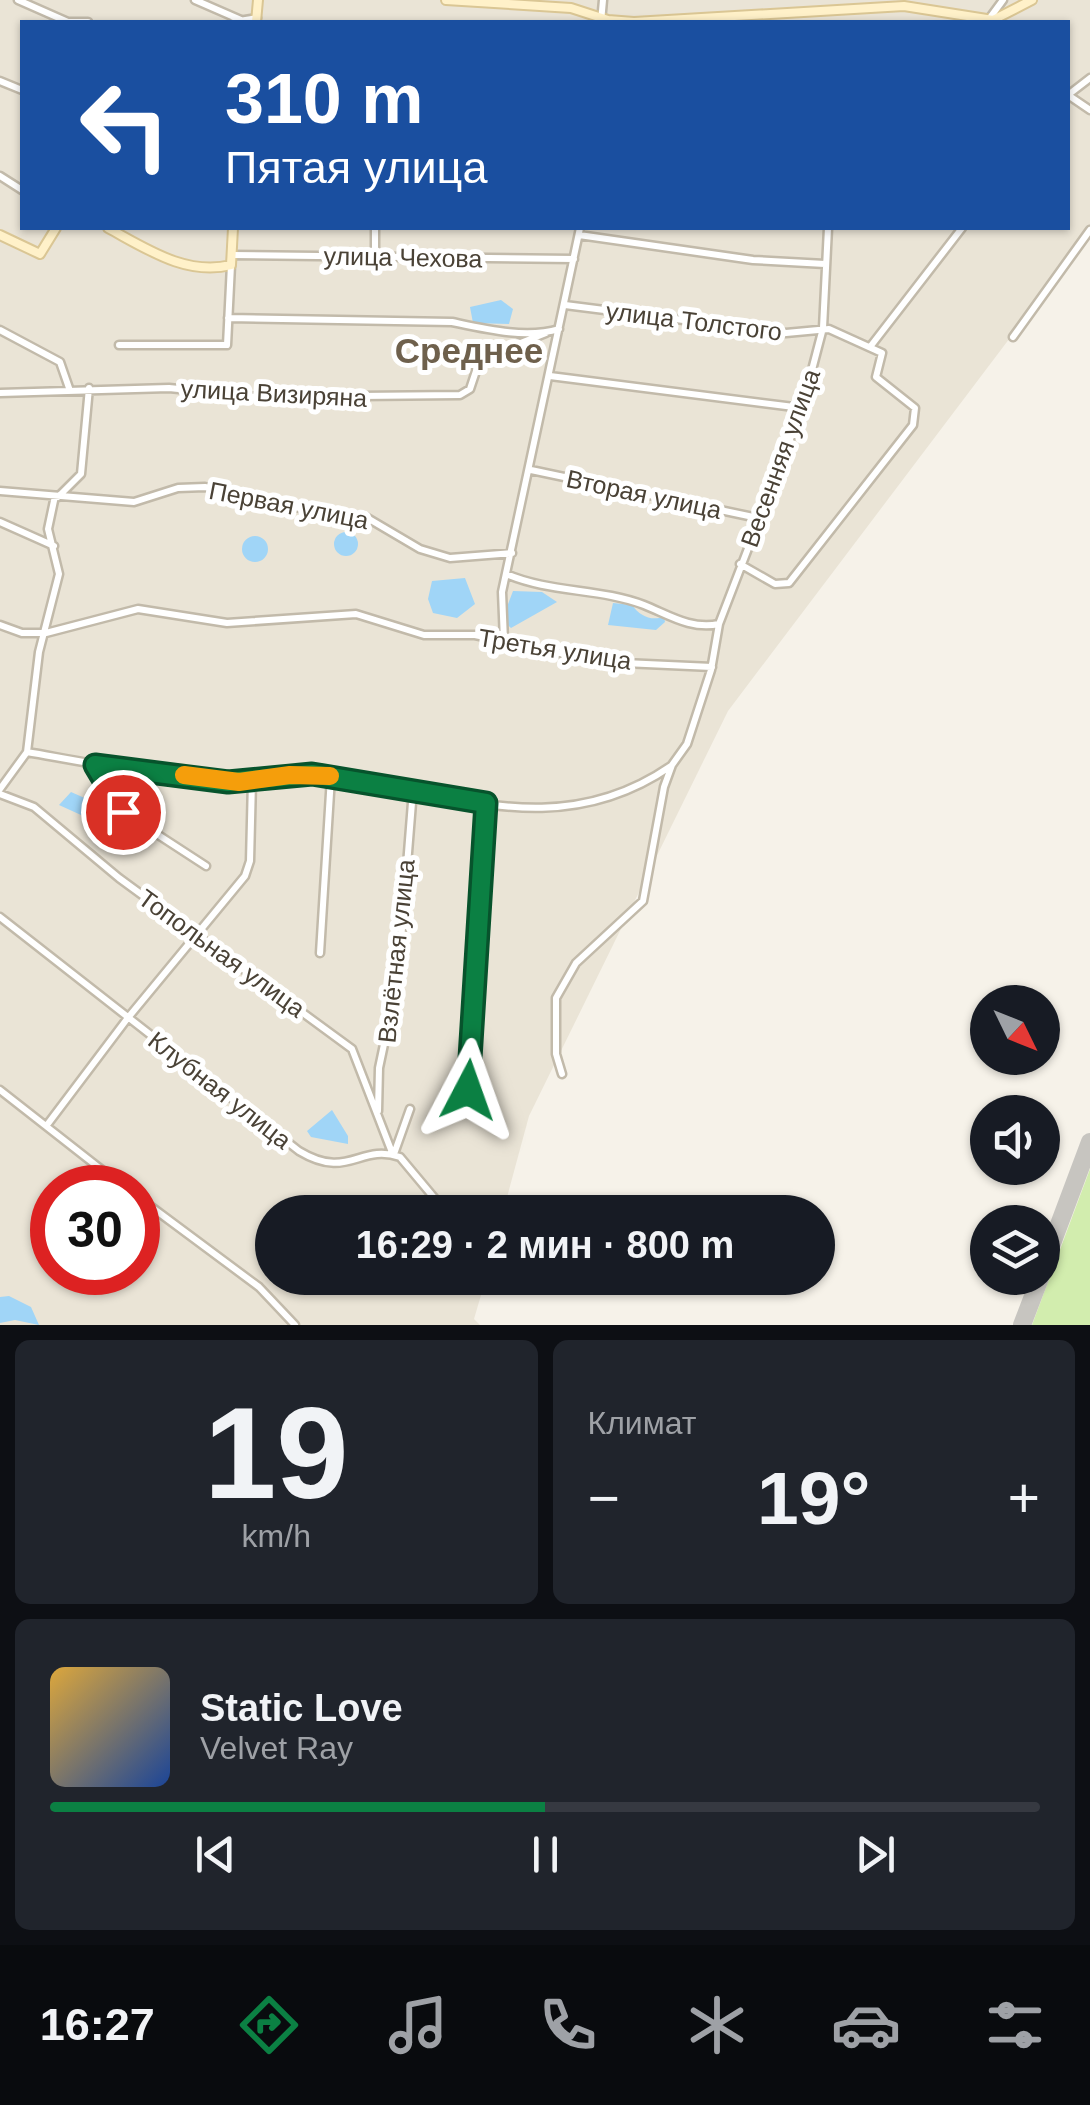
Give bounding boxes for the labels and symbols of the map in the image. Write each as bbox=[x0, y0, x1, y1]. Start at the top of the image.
street label: улица Чехова bbox=[323, 242, 483, 272]
street label: улица Толстого bbox=[604, 296, 784, 346]
district label: Среднее bbox=[395, 331, 543, 370]
street label: Весенняя улица bbox=[735, 365, 825, 551]
street label: улица Визиряна bbox=[180, 374, 368, 412]
street label: Вторая улица bbox=[564, 464, 724, 524]
street label: Первая улица bbox=[207, 476, 371, 534]
street label: Третья улица bbox=[476, 623, 634, 675]
pin bbox=[81, 770, 166, 855]
street label: Взлётная улица bbox=[372, 858, 420, 1044]
street label: Топольная улица bbox=[133, 883, 311, 1023]
north arrow bbox=[970, 985, 1060, 1075]
street label: Клубная улица bbox=[143, 1026, 297, 1154]
position arrow bbox=[416, 1038, 520, 1142]
speed limit sign: 30 bbox=[30, 1165, 160, 1295]

